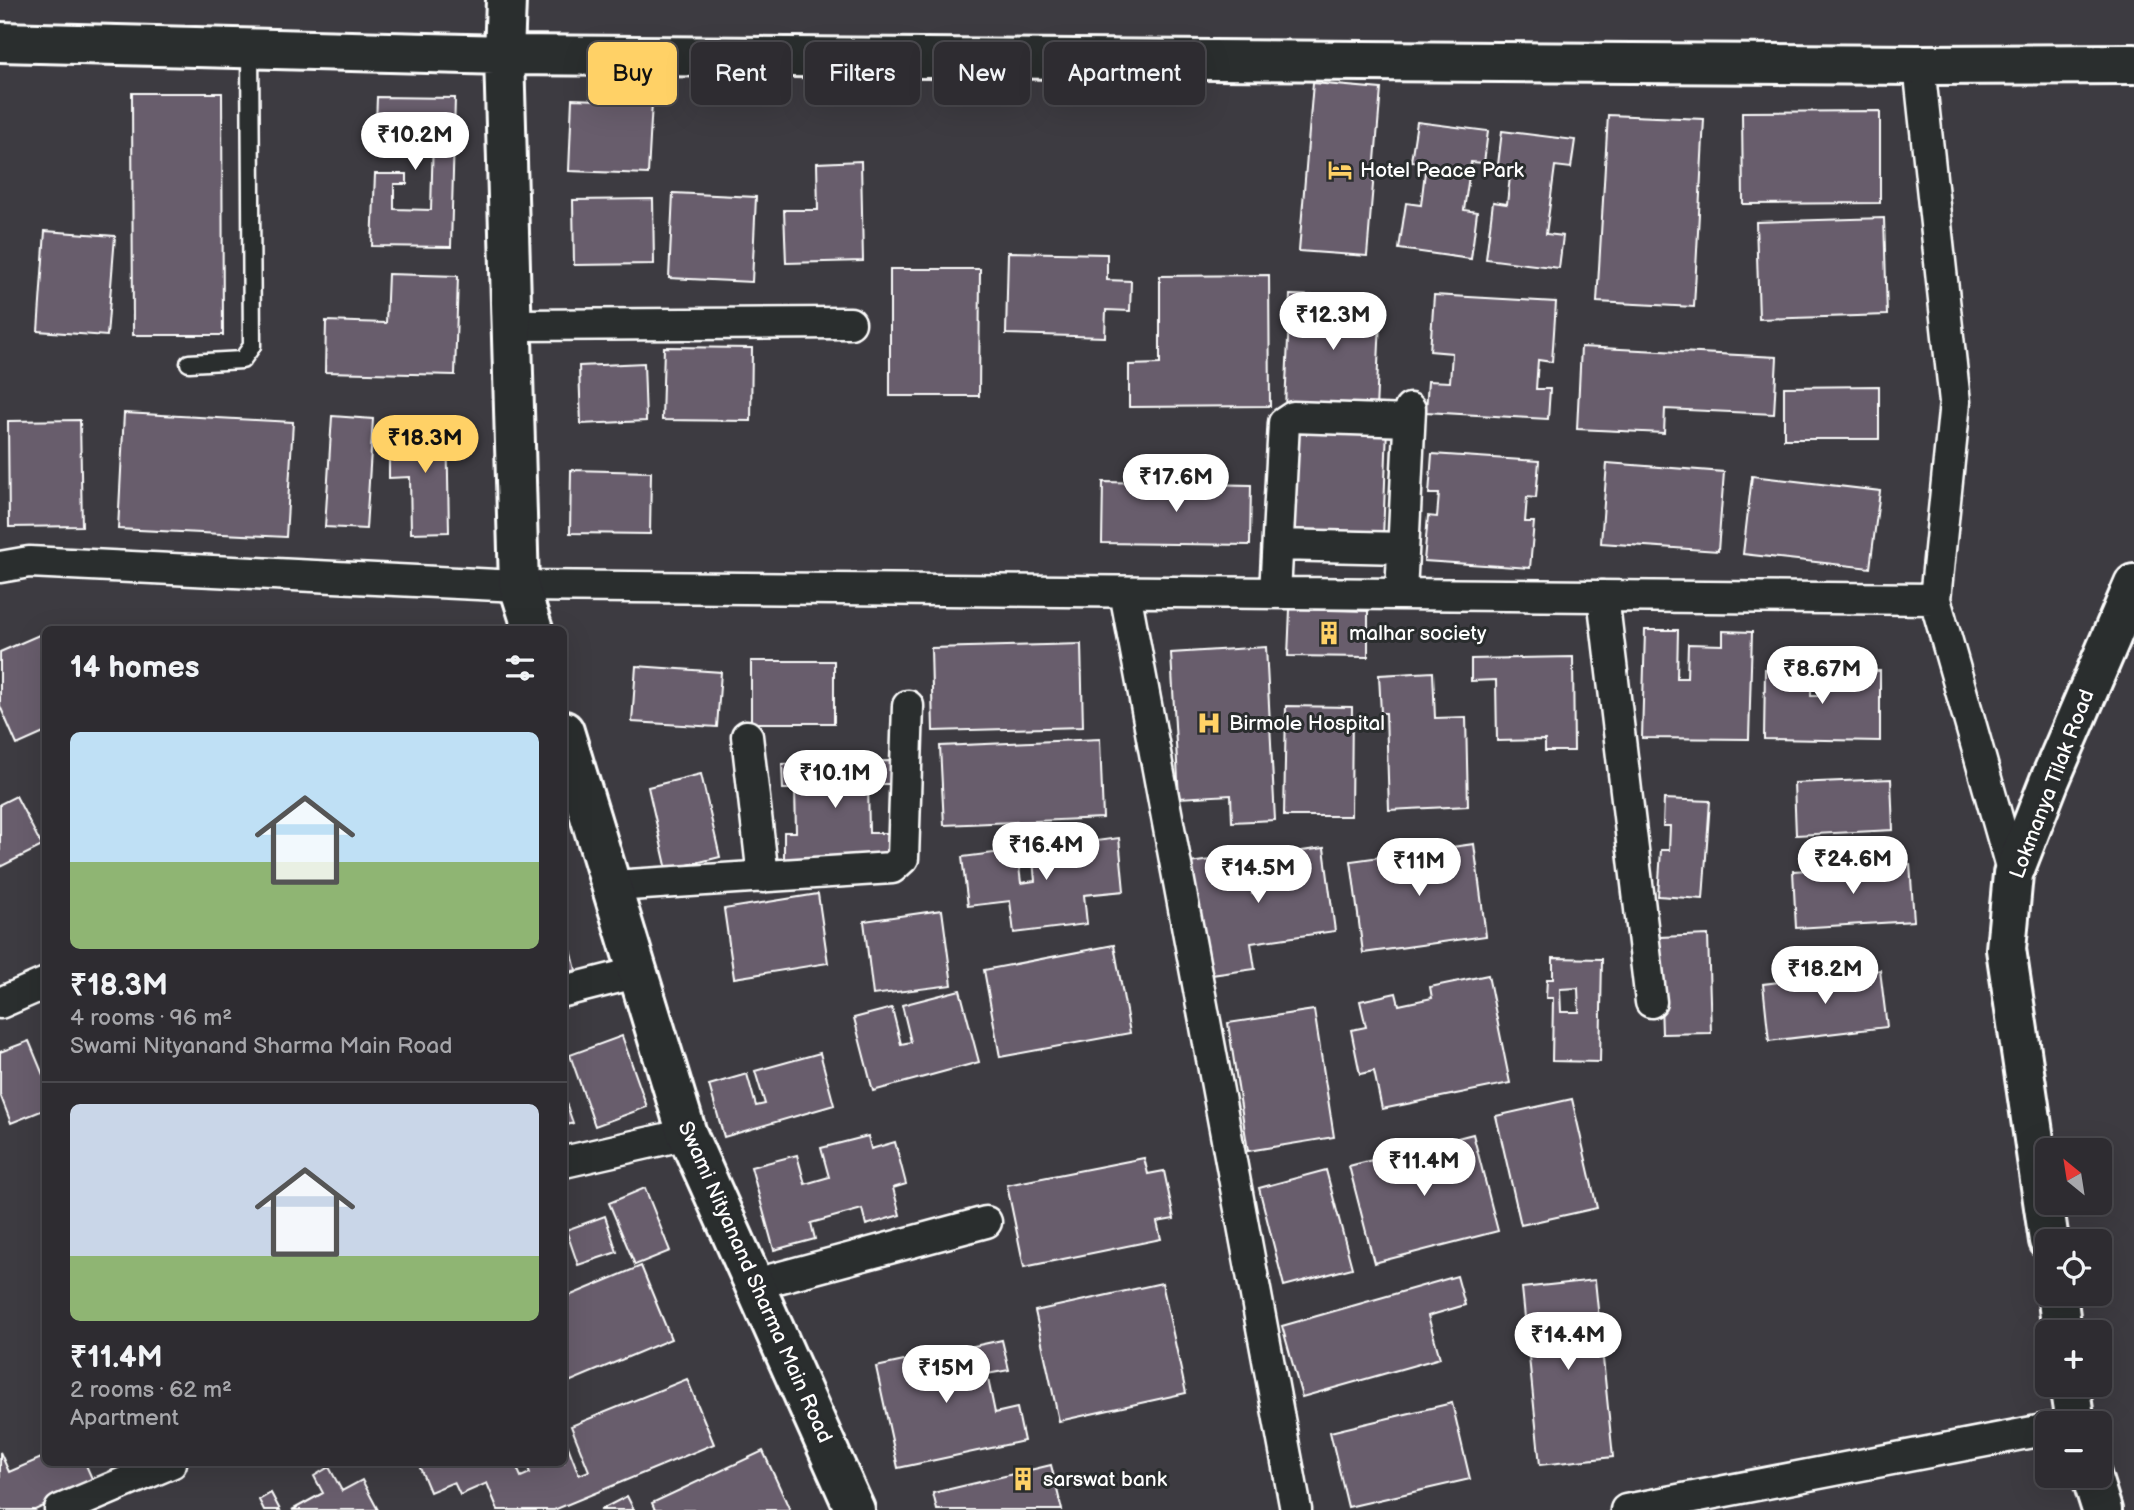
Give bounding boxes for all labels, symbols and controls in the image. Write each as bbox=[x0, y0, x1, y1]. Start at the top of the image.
chip: Buy bbox=[588, 42, 677, 105]
chip: Rent bbox=[691, 42, 791, 105]
chip: Filters bbox=[805, 42, 920, 105]
chip: New bbox=[934, 42, 1030, 105]
chip: Apartment bbox=[1044, 42, 1205, 105]
pin: ₹10.2M bbox=[358, 113, 472, 172]
text: ₹10.2M bbox=[377, 121, 453, 149]
hotel icon: Hotel Peace Park bbox=[1326, 156, 1354, 184]
place label: Hotel Peace Park bbox=[1360, 158, 1524, 183]
pin: ₹12.3M bbox=[1276, 292, 1390, 352]
text: ₹12.3M bbox=[1296, 301, 1370, 329]
pin: ₹18.3M bbox=[368, 416, 482, 475]
text: ₹18.3M bbox=[388, 424, 462, 452]
pin: ₹17.6M bbox=[1119, 454, 1233, 514]
text: ₹17.6M bbox=[1139, 463, 1213, 491]
building icon: malhar society bbox=[1315, 619, 1343, 647]
place label: malhar society bbox=[1349, 621, 1487, 646]
pin: ₹8.67M bbox=[1765, 646, 1879, 706]
icon: filters bbox=[501, 649, 539, 687]
text: 14 homes bbox=[70, 650, 199, 686]
text: ₹8.67M bbox=[1783, 655, 1861, 683]
street label: Lokmanya Tilak Road bbox=[2004, 686, 2100, 882]
hospital icon: Birmole Hospital bbox=[1195, 709, 1223, 737]
place label: Birmole Hospital bbox=[1229, 711, 1385, 736]
pin: ₹10.1M bbox=[778, 750, 892, 810]
text: ₹10.1M bbox=[799, 759, 871, 787]
icon: home bbox=[242, 777, 368, 903]
pin: ₹16.4M bbox=[989, 822, 1103, 882]
text: ₹16.4M bbox=[1008, 831, 1084, 859]
pin: ₹24.6M bbox=[1796, 836, 1910, 896]
pin: ₹11M bbox=[1378, 838, 1460, 898]
text: ₹24.6M bbox=[1814, 845, 1892, 873]
pin: ₹14.5M bbox=[1201, 846, 1315, 905]
text: ₹11M bbox=[1393, 847, 1445, 875]
text: ₹14.5M bbox=[1221, 854, 1295, 882]
pin: ₹18.2M bbox=[1768, 946, 1882, 1006]
text: ₹18.2M bbox=[1787, 955, 1863, 983]
text: ₹18.3M bbox=[70, 968, 168, 1004]
text: 4 rooms · 96 m² bbox=[70, 1004, 232, 1032]
text: Swami Nityanand Sharma Main Road bbox=[70, 1032, 453, 1060]
street label: Swami Nityanand Sharma Main Road bbox=[673, 1117, 837, 1447]
pin: ₹11.4M bbox=[1367, 1138, 1481, 1198]
north arrow bbox=[2035, 1138, 2112, 1214]
map controls bbox=[2035, 1138, 2112, 1488]
text: ₹11.4M bbox=[1389, 1147, 1459, 1175]
icon: home bbox=[242, 1149, 368, 1275]
button: locate bbox=[2035, 1229, 2112, 1306]
pin: ₹14.4M bbox=[1511, 1312, 1625, 1372]
button: + bbox=[2035, 1320, 2112, 1397]
text: ₹14.4M bbox=[1531, 1321, 1605, 1349]
text: ₹11.4M bbox=[70, 1340, 163, 1376]
pin: ₹15M bbox=[905, 1346, 987, 1405]
text: ₹15M bbox=[918, 1354, 974, 1382]
text: 2 rooms · 62 m² bbox=[70, 1376, 232, 1404]
text: Apartment bbox=[70, 1404, 179, 1432]
button: − bbox=[2035, 1411, 2112, 1488]
building icon: sarswat bank bbox=[1009, 1465, 1037, 1493]
place label: sarswat bank bbox=[1043, 1467, 1168, 1492]

